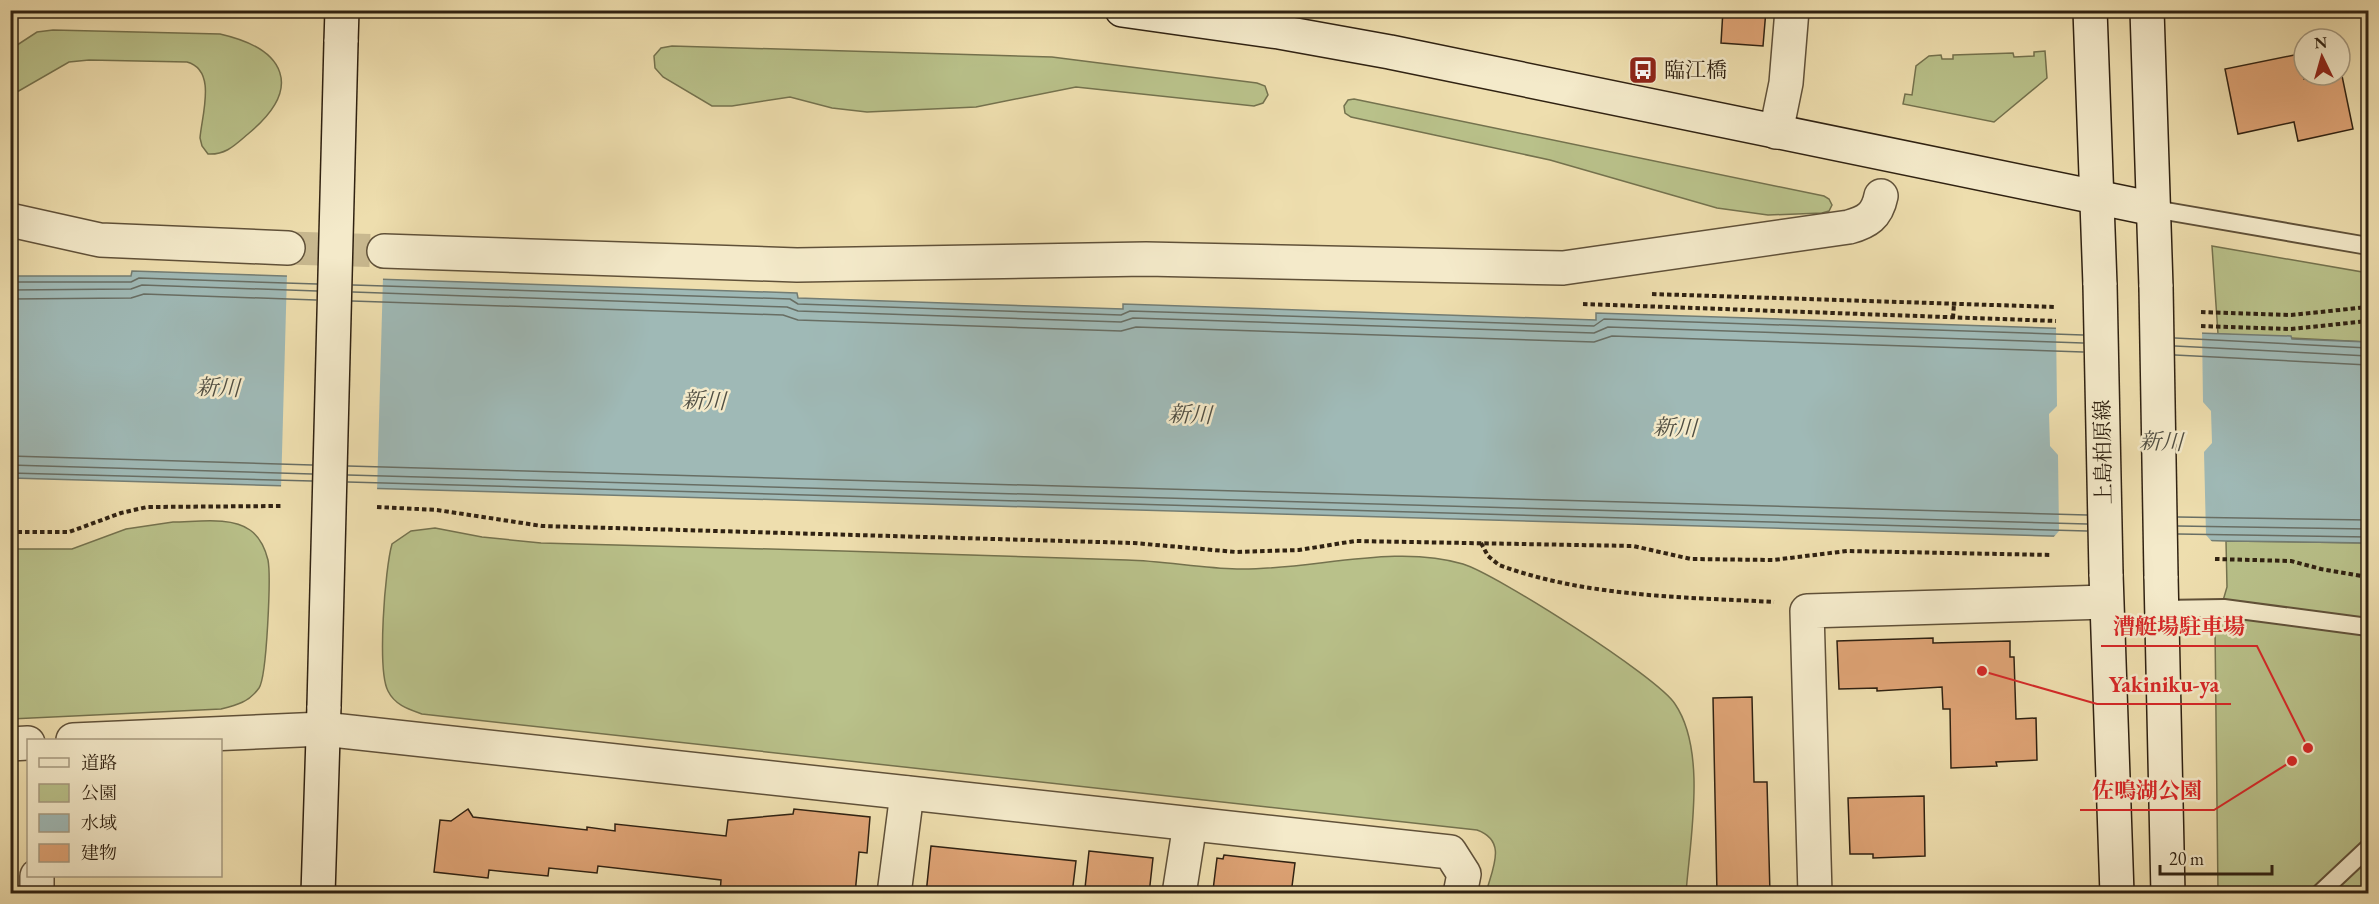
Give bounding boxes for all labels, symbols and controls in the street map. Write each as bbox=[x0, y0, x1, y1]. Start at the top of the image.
north arrow bbox=[2292, 27, 2352, 87]
text: N bbox=[2313, 32, 2328, 54]
bus stop icon: 臨江橋 bbox=[1627, 54, 1659, 86]
place label: 臨江橋 bbox=[1664, 56, 1727, 83]
water label: 新川 bbox=[195, 372, 242, 403]
water label: 新川 bbox=[681, 385, 728, 416]
water label: 新川 bbox=[1167, 399, 1214, 430]
street label: 上島柏原線 bbox=[2088, 399, 2117, 505]
water label: 新川 bbox=[1652, 412, 1699, 443]
water label: 新川 bbox=[2138, 426, 2185, 457]
callout: 漕艇場駐車場 bbox=[2101, 606, 2257, 646]
text: 漕艇場駐車場 bbox=[2113, 612, 2245, 641]
callout: Yakiniku-ya bbox=[2097, 664, 2231, 704]
text: Yakiniku-ya bbox=[2109, 670, 2220, 699]
legend bbox=[27, 739, 222, 877]
text: 道路 bbox=[81, 751, 117, 774]
callout: 佐鳴湖公園 bbox=[2080, 770, 2214, 810]
text: 佐鳴湖公園 bbox=[2092, 776, 2202, 805]
text: 公園 bbox=[81, 781, 117, 804]
text: 水域 bbox=[81, 811, 117, 834]
scale bar bbox=[2160, 838, 2272, 876]
text: 建物 bbox=[81, 841, 117, 864]
text: 20 m bbox=[2169, 847, 2204, 870]

